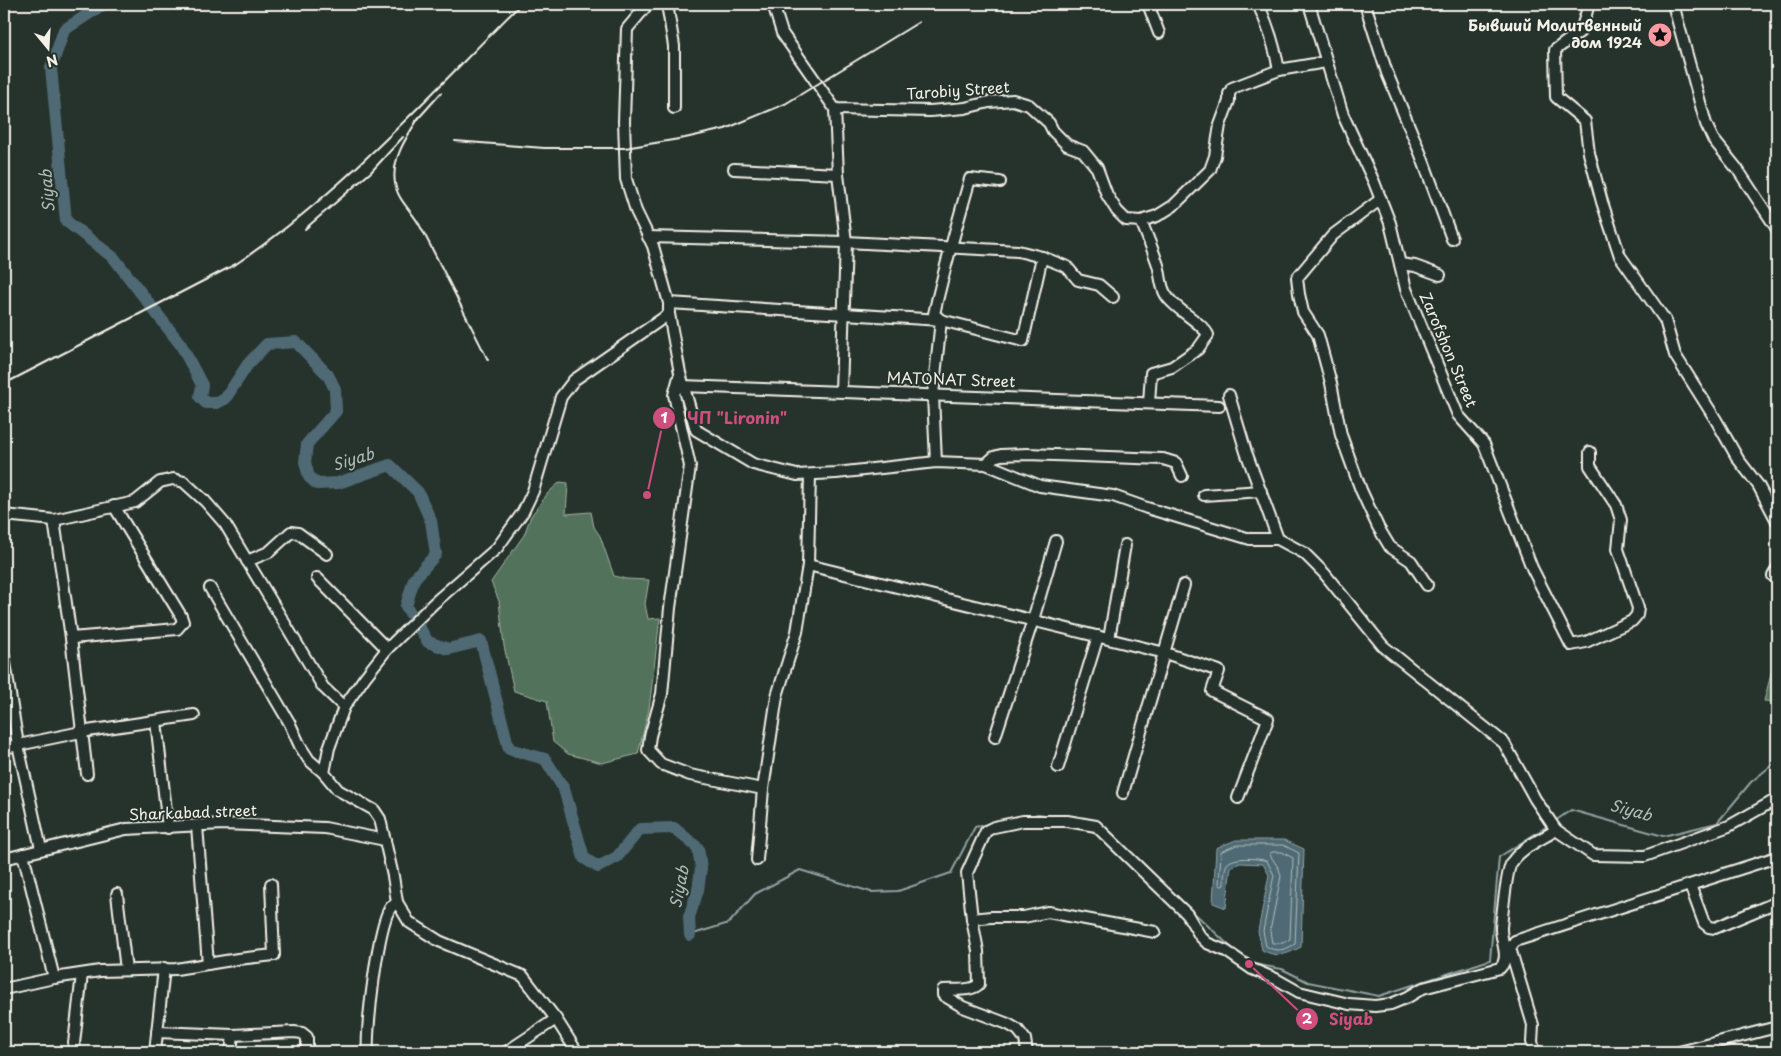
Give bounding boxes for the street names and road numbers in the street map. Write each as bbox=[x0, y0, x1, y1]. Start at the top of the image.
street label: Tarobiy Street bbox=[906, 74, 1010, 105]
street label: Zarofshon Street bbox=[1415, 288, 1484, 411]
street label: MATONAT Street bbox=[886, 365, 1016, 392]
street label: Sharkabad street bbox=[129, 798, 257, 825]

